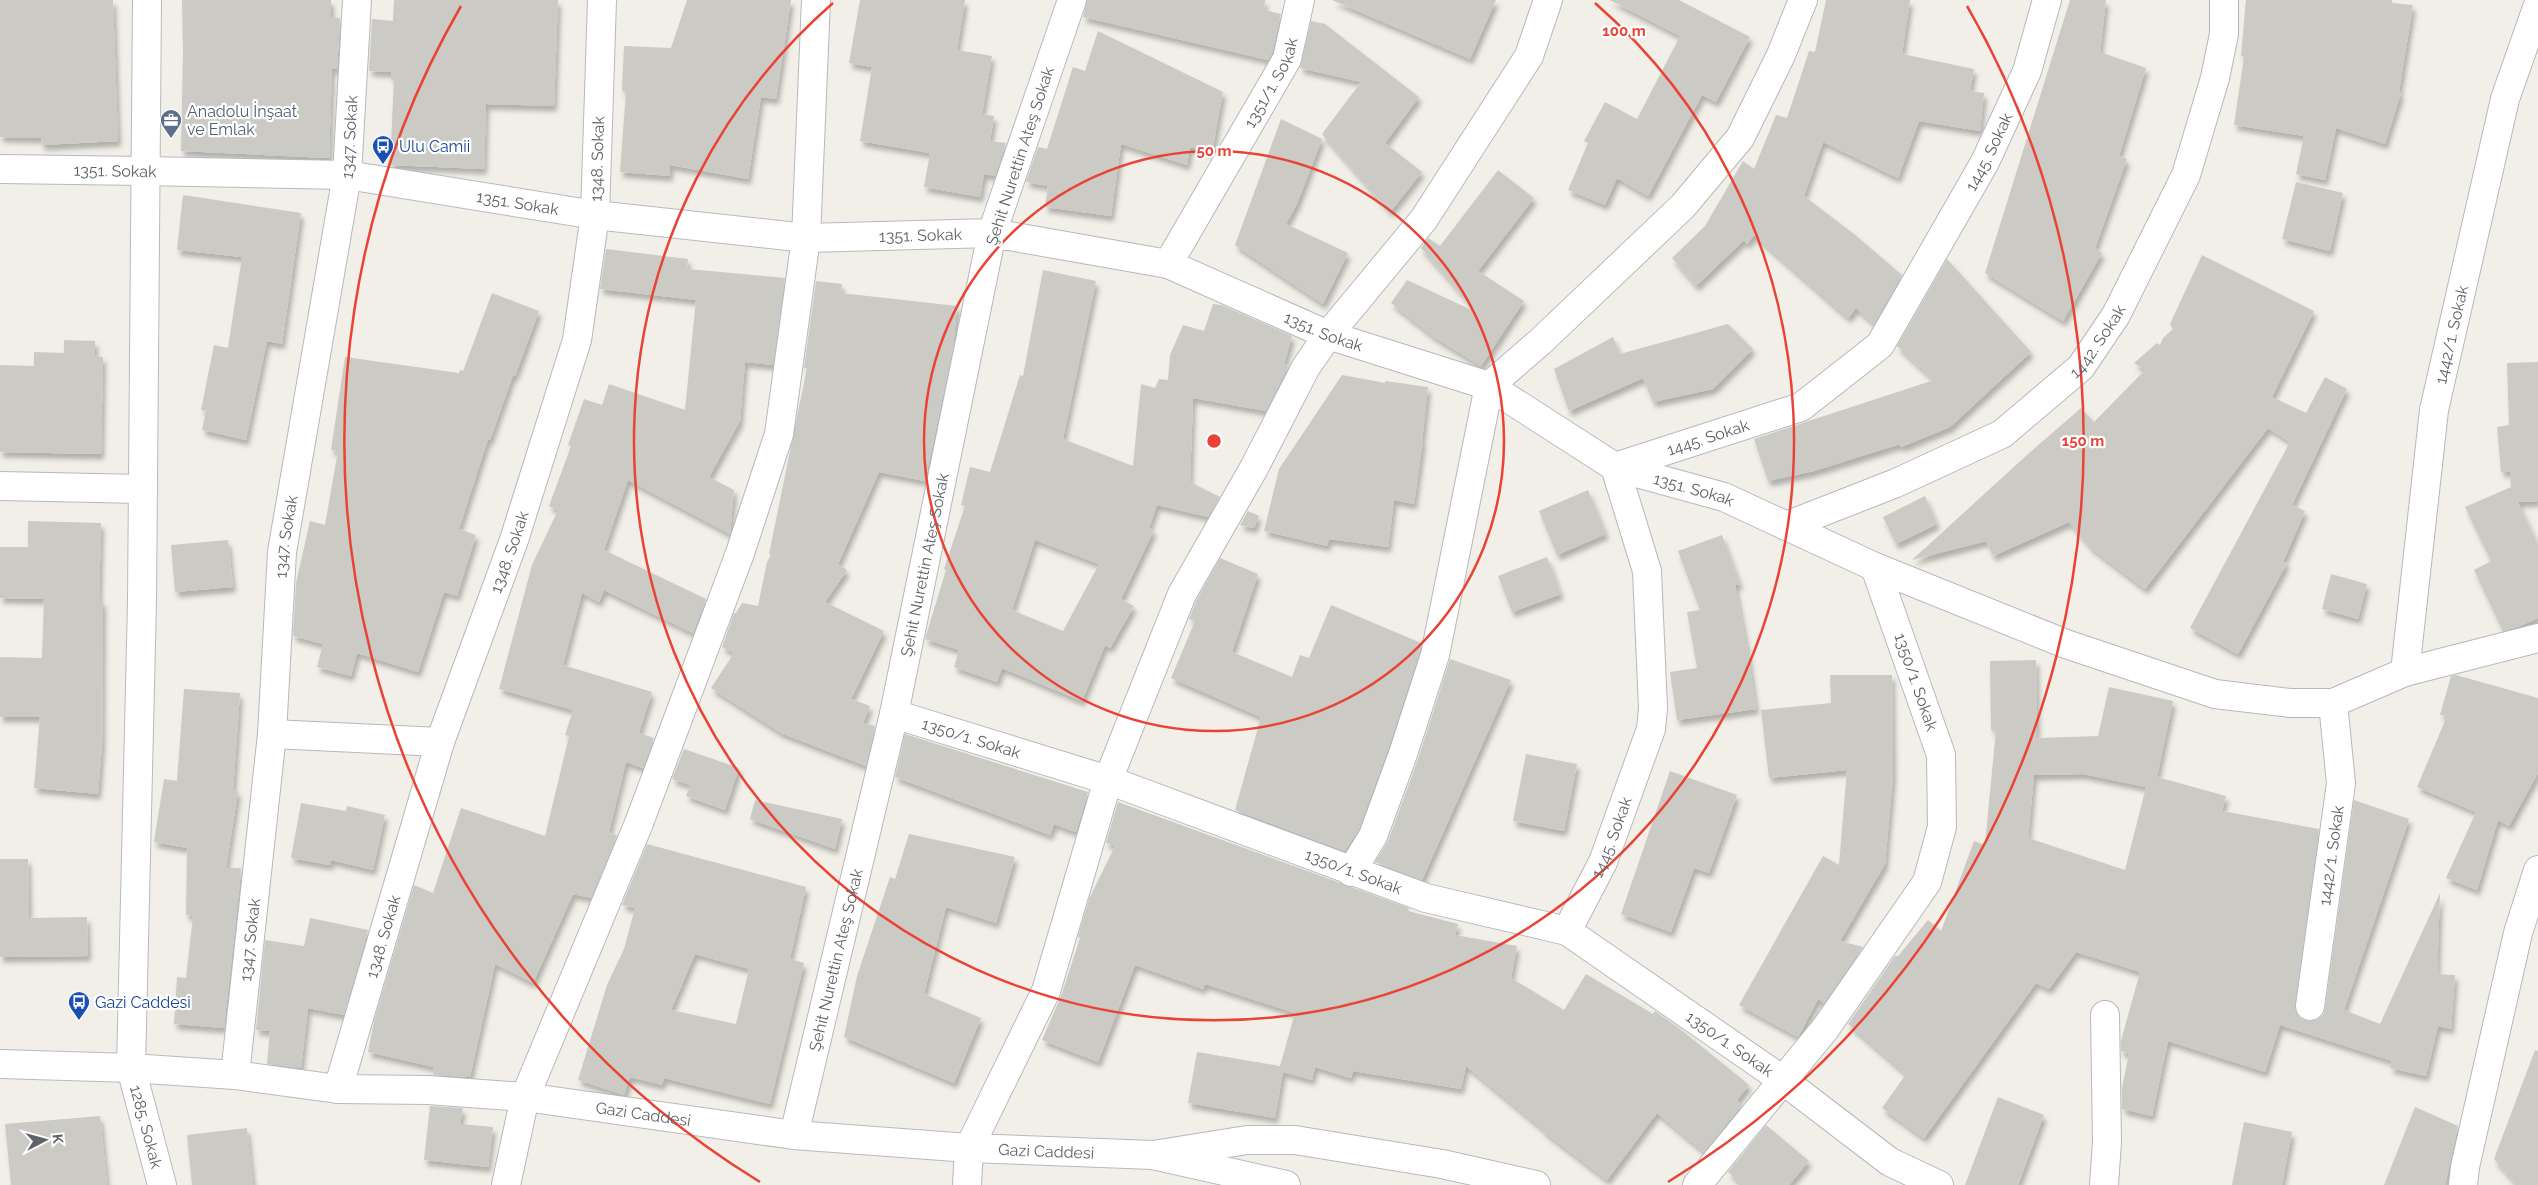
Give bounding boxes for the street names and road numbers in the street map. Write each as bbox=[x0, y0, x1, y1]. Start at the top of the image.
street label: 1351/1. Sokak bbox=[1240, 35, 1301, 131]
street label: Şehit Nurettin Ateş Sokak bbox=[982, 64, 1058, 248]
street label: 1347. Sokak bbox=[337, 94, 361, 180]
street label: 1445. Sokak bbox=[1961, 109, 2016, 194]
street label: 1348. Sokak bbox=[586, 115, 608, 202]
street label: 1351. Sokak bbox=[73, 161, 157, 181]
street label: 1351. Sokak bbox=[475, 187, 561, 219]
street label: 1351. Sokak bbox=[879, 224, 963, 246]
street label: 1442/1. Sokak bbox=[2431, 283, 2472, 386]
street label: 1442. Sokak bbox=[2066, 301, 2129, 382]
street label: 1351. Sokak bbox=[1281, 307, 1366, 355]
street label: 1445. Sokak bbox=[1665, 415, 1752, 459]
street label: 1351. Sokak bbox=[1651, 469, 1738, 510]
street label: Şehit Nurettin Ateş Sokak bbox=[896, 471, 952, 658]
street label: 1347. Sokak bbox=[271, 493, 301, 579]
street label: 1348. Sokak bbox=[486, 508, 532, 596]
street label: 1350/1. Sokak bbox=[1890, 631, 1942, 734]
street label: 1350/1. Sokak bbox=[920, 714, 1023, 762]
street label: 1445. Sokak bbox=[1587, 794, 1635, 881]
street label: 1442/1. Sokak bbox=[2315, 804, 2347, 907]
street label: 1350/1. Sokak bbox=[1303, 845, 1405, 898]
street label: Şehit Nurettin Ateş Sokak bbox=[805, 866, 867, 1053]
street label: 1348. Sokak bbox=[362, 892, 404, 980]
street label: 1347. Sokak bbox=[236, 897, 264, 982]
street label: 1350/1. Sokak bbox=[1683, 1007, 1778, 1081]
street label: 1285. Sokak bbox=[126, 1083, 167, 1171]
street label: Gazi Caddesi bbox=[594, 1098, 692, 1130]
street label: Gazi Caddesi bbox=[998, 1140, 1095, 1162]

